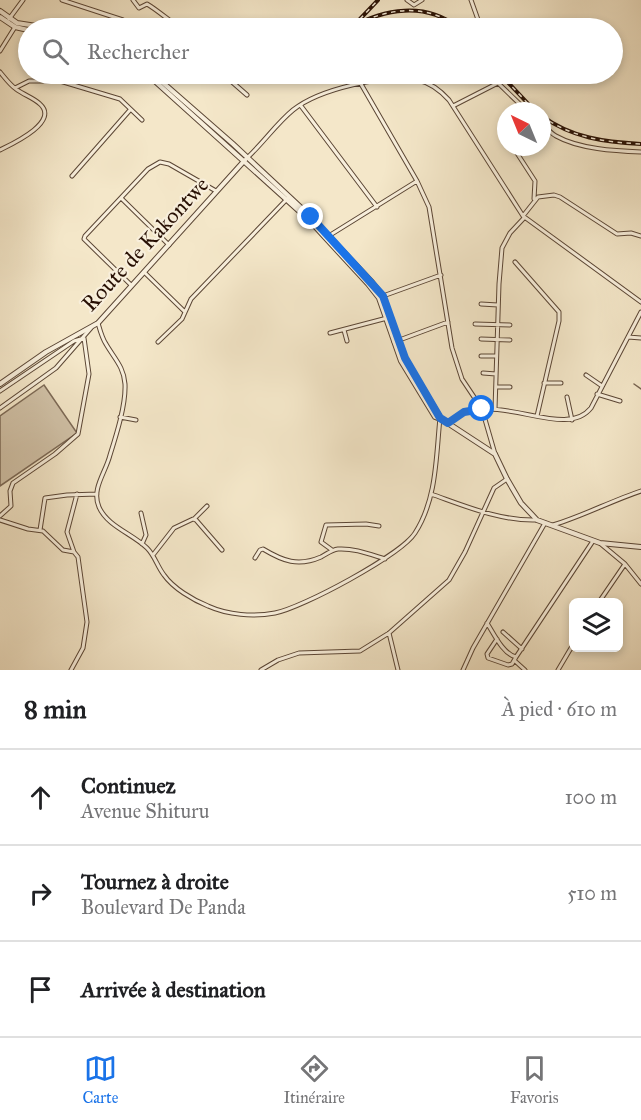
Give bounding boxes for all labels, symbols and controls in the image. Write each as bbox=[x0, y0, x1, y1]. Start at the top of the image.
search box bbox=[18, 18, 623, 84]
icon: search bbox=[39, 35, 72, 68]
text: Rechercher bbox=[87, 38, 189, 65]
north arrow bbox=[497, 102, 551, 156]
street label: Route de Kakontwe bbox=[76, 171, 214, 317]
route end bbox=[297, 203, 323, 229]
route start bbox=[468, 395, 494, 421]
map controls bbox=[569, 598, 623, 652]
button: layers bbox=[569, 598, 623, 652]
text: 8 min bbox=[24, 693, 87, 725]
text: À pied · 610 m bbox=[502, 697, 617, 721]
text: Continuez bbox=[81, 772, 176, 799]
icon: ahead bbox=[24, 781, 57, 814]
text: 100 m bbox=[565, 785, 617, 809]
text: Avenue Shituru bbox=[81, 799, 209, 823]
text: Tournez à droite bbox=[81, 868, 229, 895]
icon: right bbox=[24, 877, 57, 910]
text: 510 m bbox=[567, 881, 617, 905]
text: Boulevard De Panda bbox=[81, 895, 246, 919]
icon: arrive bbox=[24, 973, 57, 1006]
text: Arrivée à destination bbox=[81, 976, 266, 1003]
tab: Carte bbox=[82, 1052, 118, 1107]
tab: Itinéraire bbox=[283, 1052, 345, 1107]
tab: Favoris bbox=[510, 1052, 559, 1107]

